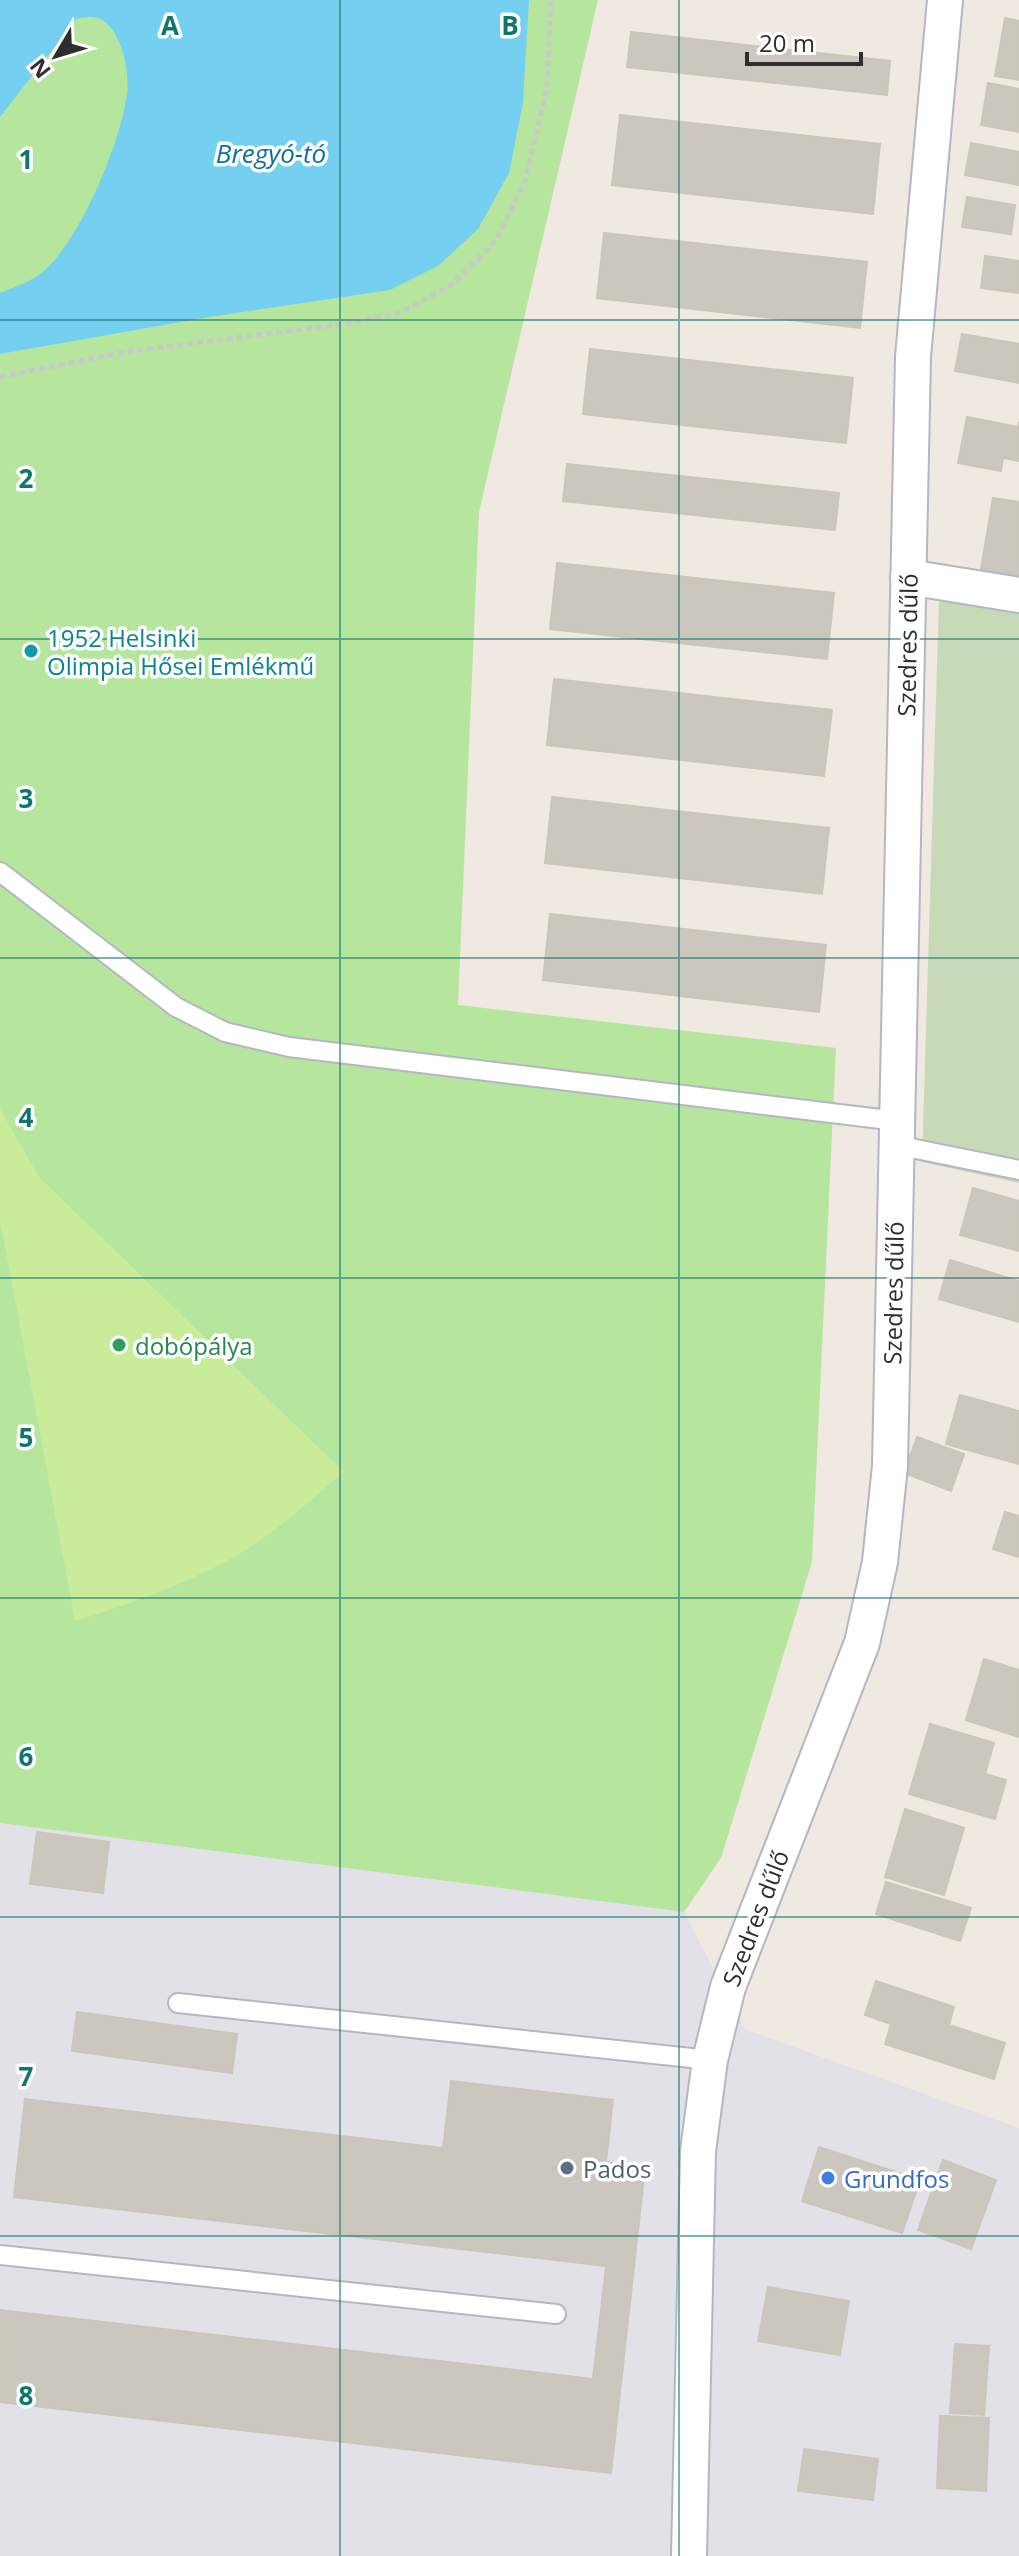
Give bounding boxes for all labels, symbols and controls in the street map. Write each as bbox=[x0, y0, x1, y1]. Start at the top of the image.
text: A bbox=[161, 7, 179, 43]
text: B bbox=[501, 7, 519, 43]
north arrow bbox=[16, 16, 96, 96]
scale bar bbox=[747, 16, 861, 66]
text: 20 m bbox=[759, 26, 815, 59]
text: N bbox=[22, 53, 57, 85]
water label: Bregyó-tó bbox=[216, 135, 326, 171]
text: 1 bbox=[19, 141, 33, 177]
text: 2 bbox=[19, 460, 34, 496]
street label: Szedres dűlő bbox=[889, 573, 925, 717]
place label: 1952 Helsinki Olimpia Hősei Emlékmű bbox=[47, 621, 314, 682]
marker: 1952 Helsinki Olimpia Hősei Emlékmű bbox=[22, 642, 40, 660]
text: 3 bbox=[19, 780, 33, 816]
text: 4 bbox=[19, 1099, 34, 1135]
street label: Szedres dűlő bbox=[875, 1221, 911, 1365]
place label: dobópálya bbox=[135, 1329, 253, 1362]
marker: dobópálya bbox=[110, 1336, 128, 1354]
text: 5 bbox=[19, 1419, 33, 1455]
text: 6 bbox=[19, 1738, 34, 1774]
street label: Szedres dűlő bbox=[714, 1845, 796, 1991]
text: 7 bbox=[19, 2058, 34, 2094]
place label: Pados bbox=[583, 2152, 651, 2185]
marker: Pados bbox=[558, 2159, 576, 2177]
place label: Grundfos bbox=[844, 2162, 949, 2195]
marker: Grundfos bbox=[819, 2169, 837, 2187]
text: 8 bbox=[19, 2377, 33, 2413]

